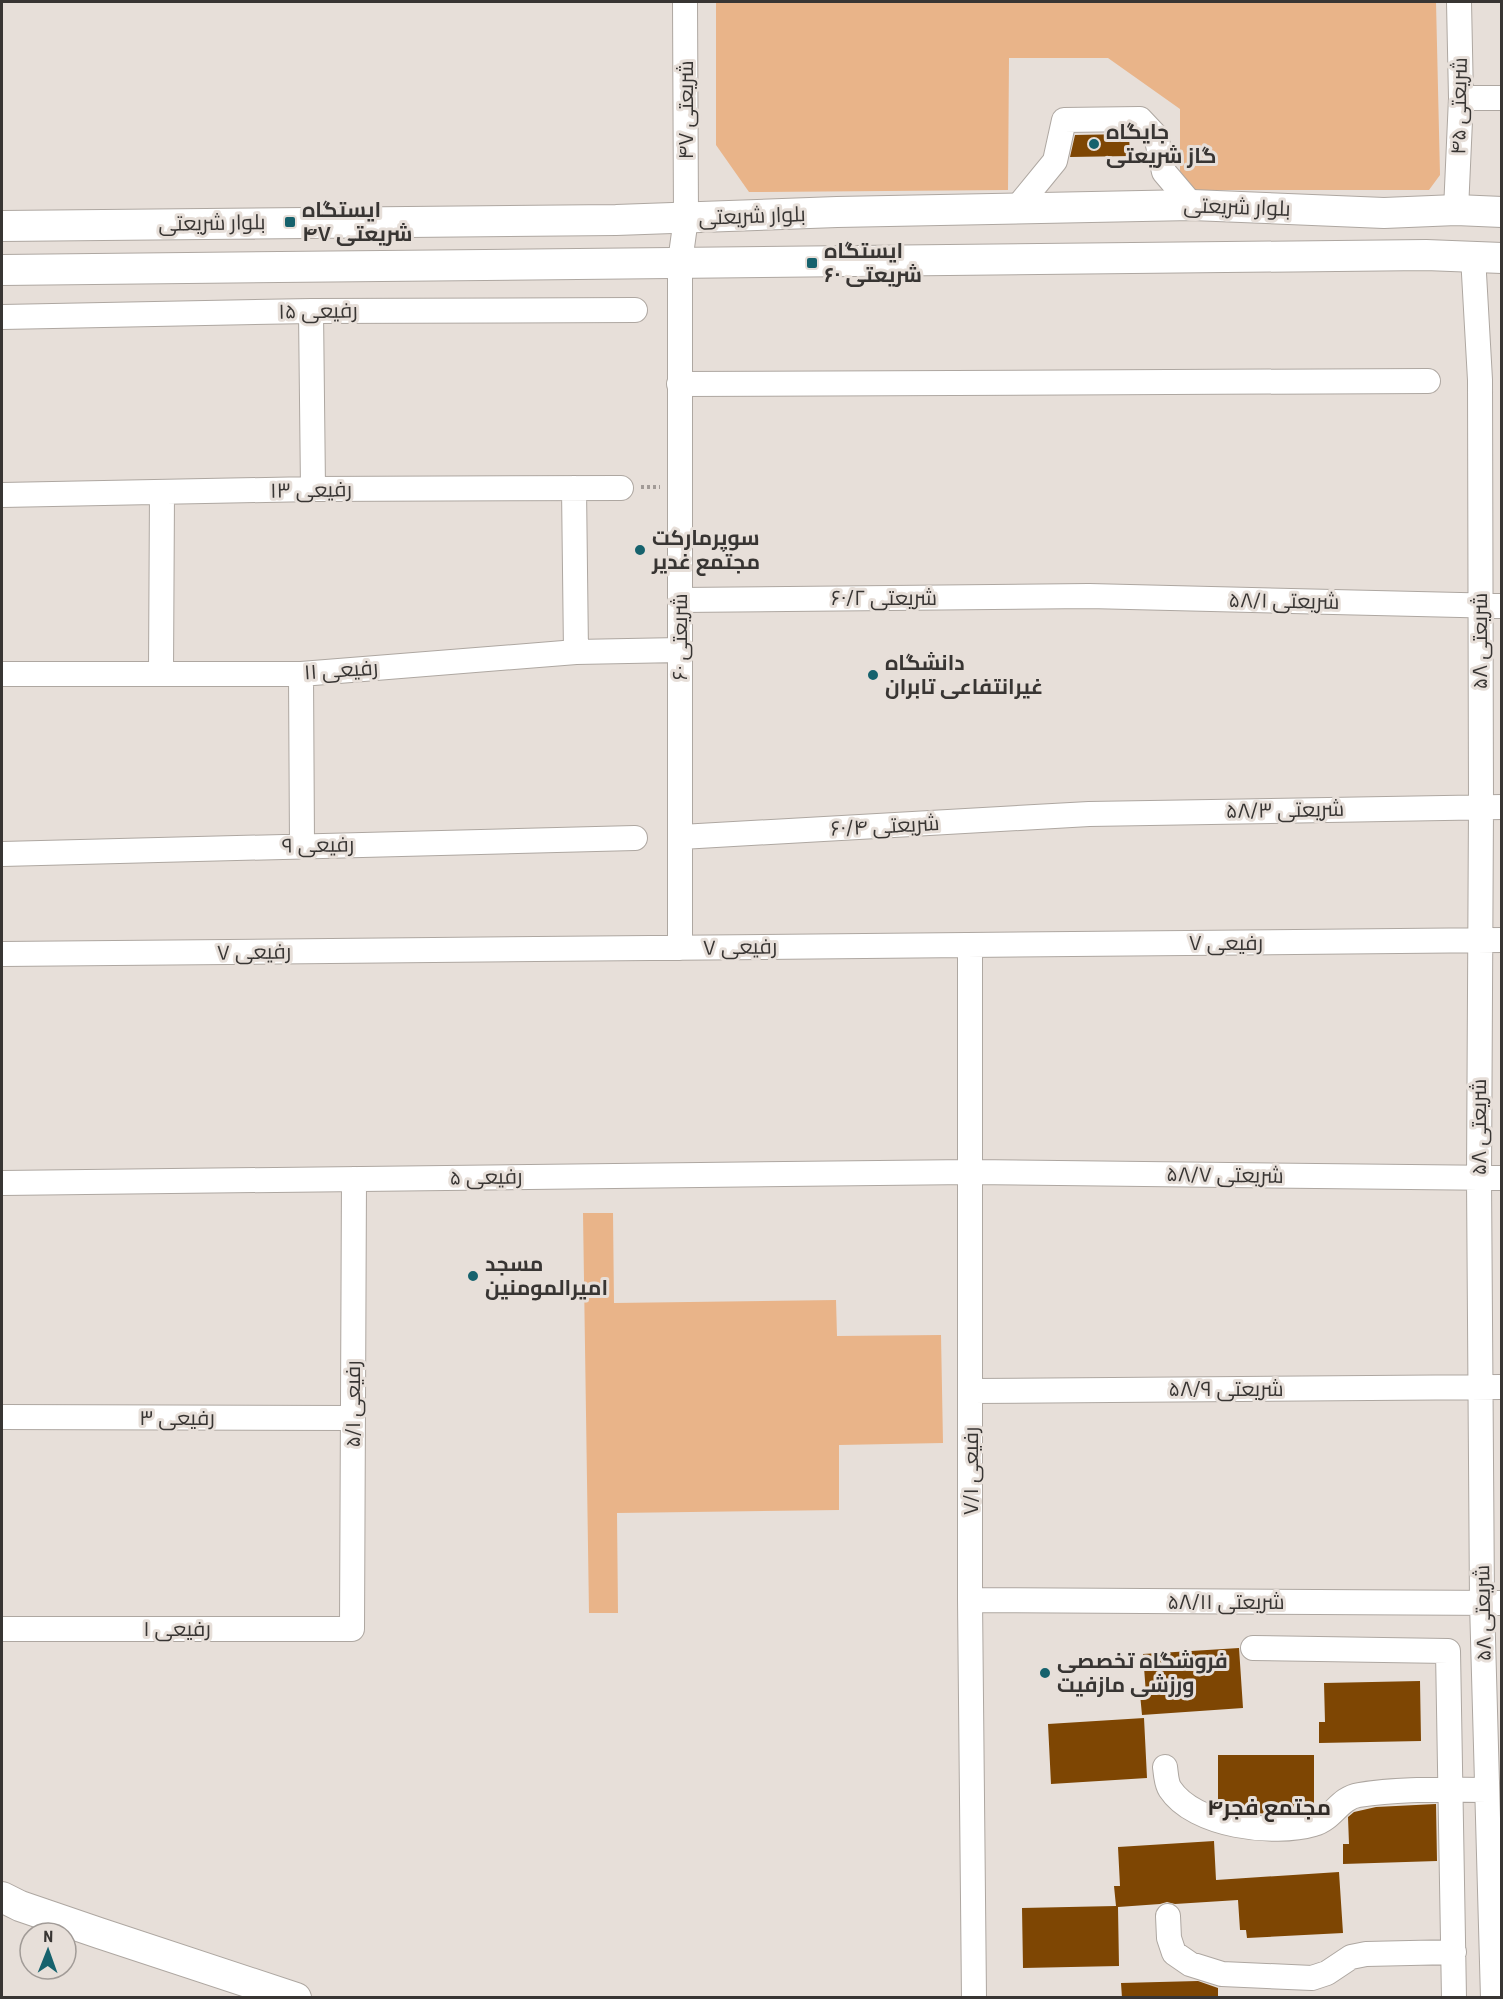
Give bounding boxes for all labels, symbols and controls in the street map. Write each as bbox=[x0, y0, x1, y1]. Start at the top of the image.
street label: شریعتی ۴۵ bbox=[1446, 57, 1473, 155]
street label: شریعتی ۴۷ bbox=[674, 61, 699, 159]
place label: جایگاه گاز شریعتی bbox=[1106, 120, 1216, 168]
marker: جایگاه گاز شریعتی bbox=[1087, 137, 1101, 151]
street label: بلوار شریعتی bbox=[1183, 193, 1291, 222]
place label: ایستگاه شریعتی ۴۷ bbox=[302, 198, 412, 246]
street label: بلوار شریعتی bbox=[698, 202, 806, 231]
street label: بلوار شریعتی bbox=[158, 210, 266, 237]
marker: ایستگاه شریعتی ۴۷ bbox=[283, 215, 297, 229]
place label: ایستگاه شریعتی ۶۰ bbox=[824, 239, 922, 287]
marker: ایستگاه شریعتی ۶۰ bbox=[805, 256, 819, 270]
street label: رفیعی ۱۵ bbox=[278, 298, 358, 325]
street label: رفیعی ۱۳ bbox=[270, 477, 352, 504]
place label: سوپرمارکت مجتمع غدیر bbox=[651, 526, 760, 576]
marker: سوپرمارکت مجتمع غدیر bbox=[633, 543, 647, 557]
street label: شریعتی ۶۰/۲ bbox=[831, 586, 937, 611]
street label: شریعتی ۵۸/۱ bbox=[1228, 588, 1340, 615]
street label: شریعتی ۶۰ bbox=[668, 593, 693, 681]
street label: شریعتی ۵۸ bbox=[1468, 593, 1493, 689]
place label: دانشگاه غیرانتفاعی تابران bbox=[885, 651, 1043, 699]
street label: رفیعی ۱۱ bbox=[303, 655, 379, 686]
marker: دانشگاه غیرانتفاعی تابران bbox=[866, 668, 880, 682]
street label: شریعتی ۵۸/۳ bbox=[1226, 797, 1344, 824]
street label: شریعتی ۶۰/۴ bbox=[830, 811, 940, 842]
street label: رفیعی ۹ bbox=[282, 832, 354, 859]
street label: رفیعی ۷ bbox=[1189, 931, 1263, 956]
street label: رفیعی ۷ bbox=[703, 934, 777, 961]
street label: رفیعی ۷ bbox=[217, 939, 291, 966]
street label: شریعتی ۵۸ bbox=[1467, 1079, 1492, 1175]
street label: شریعتی ۵۸/۷ bbox=[1166, 1162, 1284, 1189]
street label: رفیعی ۵ bbox=[449, 1164, 523, 1191]
place label: مسجد امیرالمومنین bbox=[485, 1252, 608, 1301]
marker: مسجد امیرالمومنین bbox=[466, 1269, 480, 1283]
street label: رفیعی ۵/۱ bbox=[341, 1361, 366, 1447]
street label: شریعتی ۵۸/۹ bbox=[1168, 1377, 1284, 1402]
street label: رفیعی ۳ bbox=[139, 1406, 215, 1431]
street label: رفیعی ۷/۱ bbox=[959, 1427, 984, 1515]
street label: شریعتی ۵۸ bbox=[1470, 1565, 1497, 1661]
street label: شریعتی ۵۸/۱۱ bbox=[1167, 1590, 1285, 1615]
street label: رفیعی ۱ bbox=[143, 1617, 211, 1642]
place label: فروشگاه تخصصی ورزشی مازفیت bbox=[1057, 1649, 1228, 1698]
marker: فروشگاه تخصصی ورزشی مازفیت bbox=[1038, 1666, 1052, 1680]
district label: مجتمع فجر۴ bbox=[1207, 1795, 1331, 1822]
north arrow bbox=[18, 1921, 78, 1981]
text: N bbox=[43, 1927, 53, 1946]

